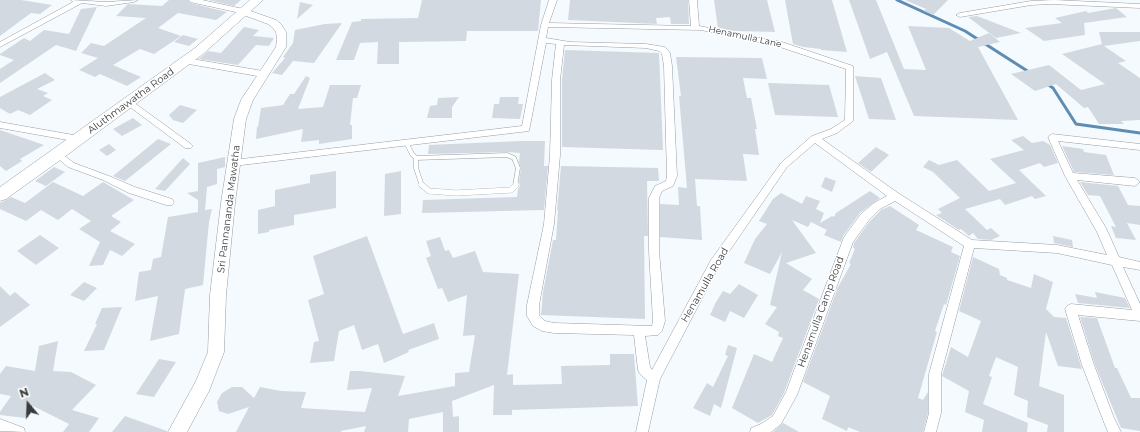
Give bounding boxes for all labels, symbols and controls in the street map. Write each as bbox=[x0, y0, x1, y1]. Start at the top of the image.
street label: Henamulla Lane bbox=[707, 24, 783, 50]
street label: Aluthmawatha Road bbox=[85, 66, 177, 136]
street label: Sri Pannananda Mawatha bbox=[215, 144, 243, 274]
street label: Henamulla Road bbox=[679, 246, 731, 324]
street label: Henamulla Camp Road bbox=[795, 255, 847, 369]
north arrow bbox=[8, 384, 48, 424]
text: N bbox=[18, 385, 31, 401]

